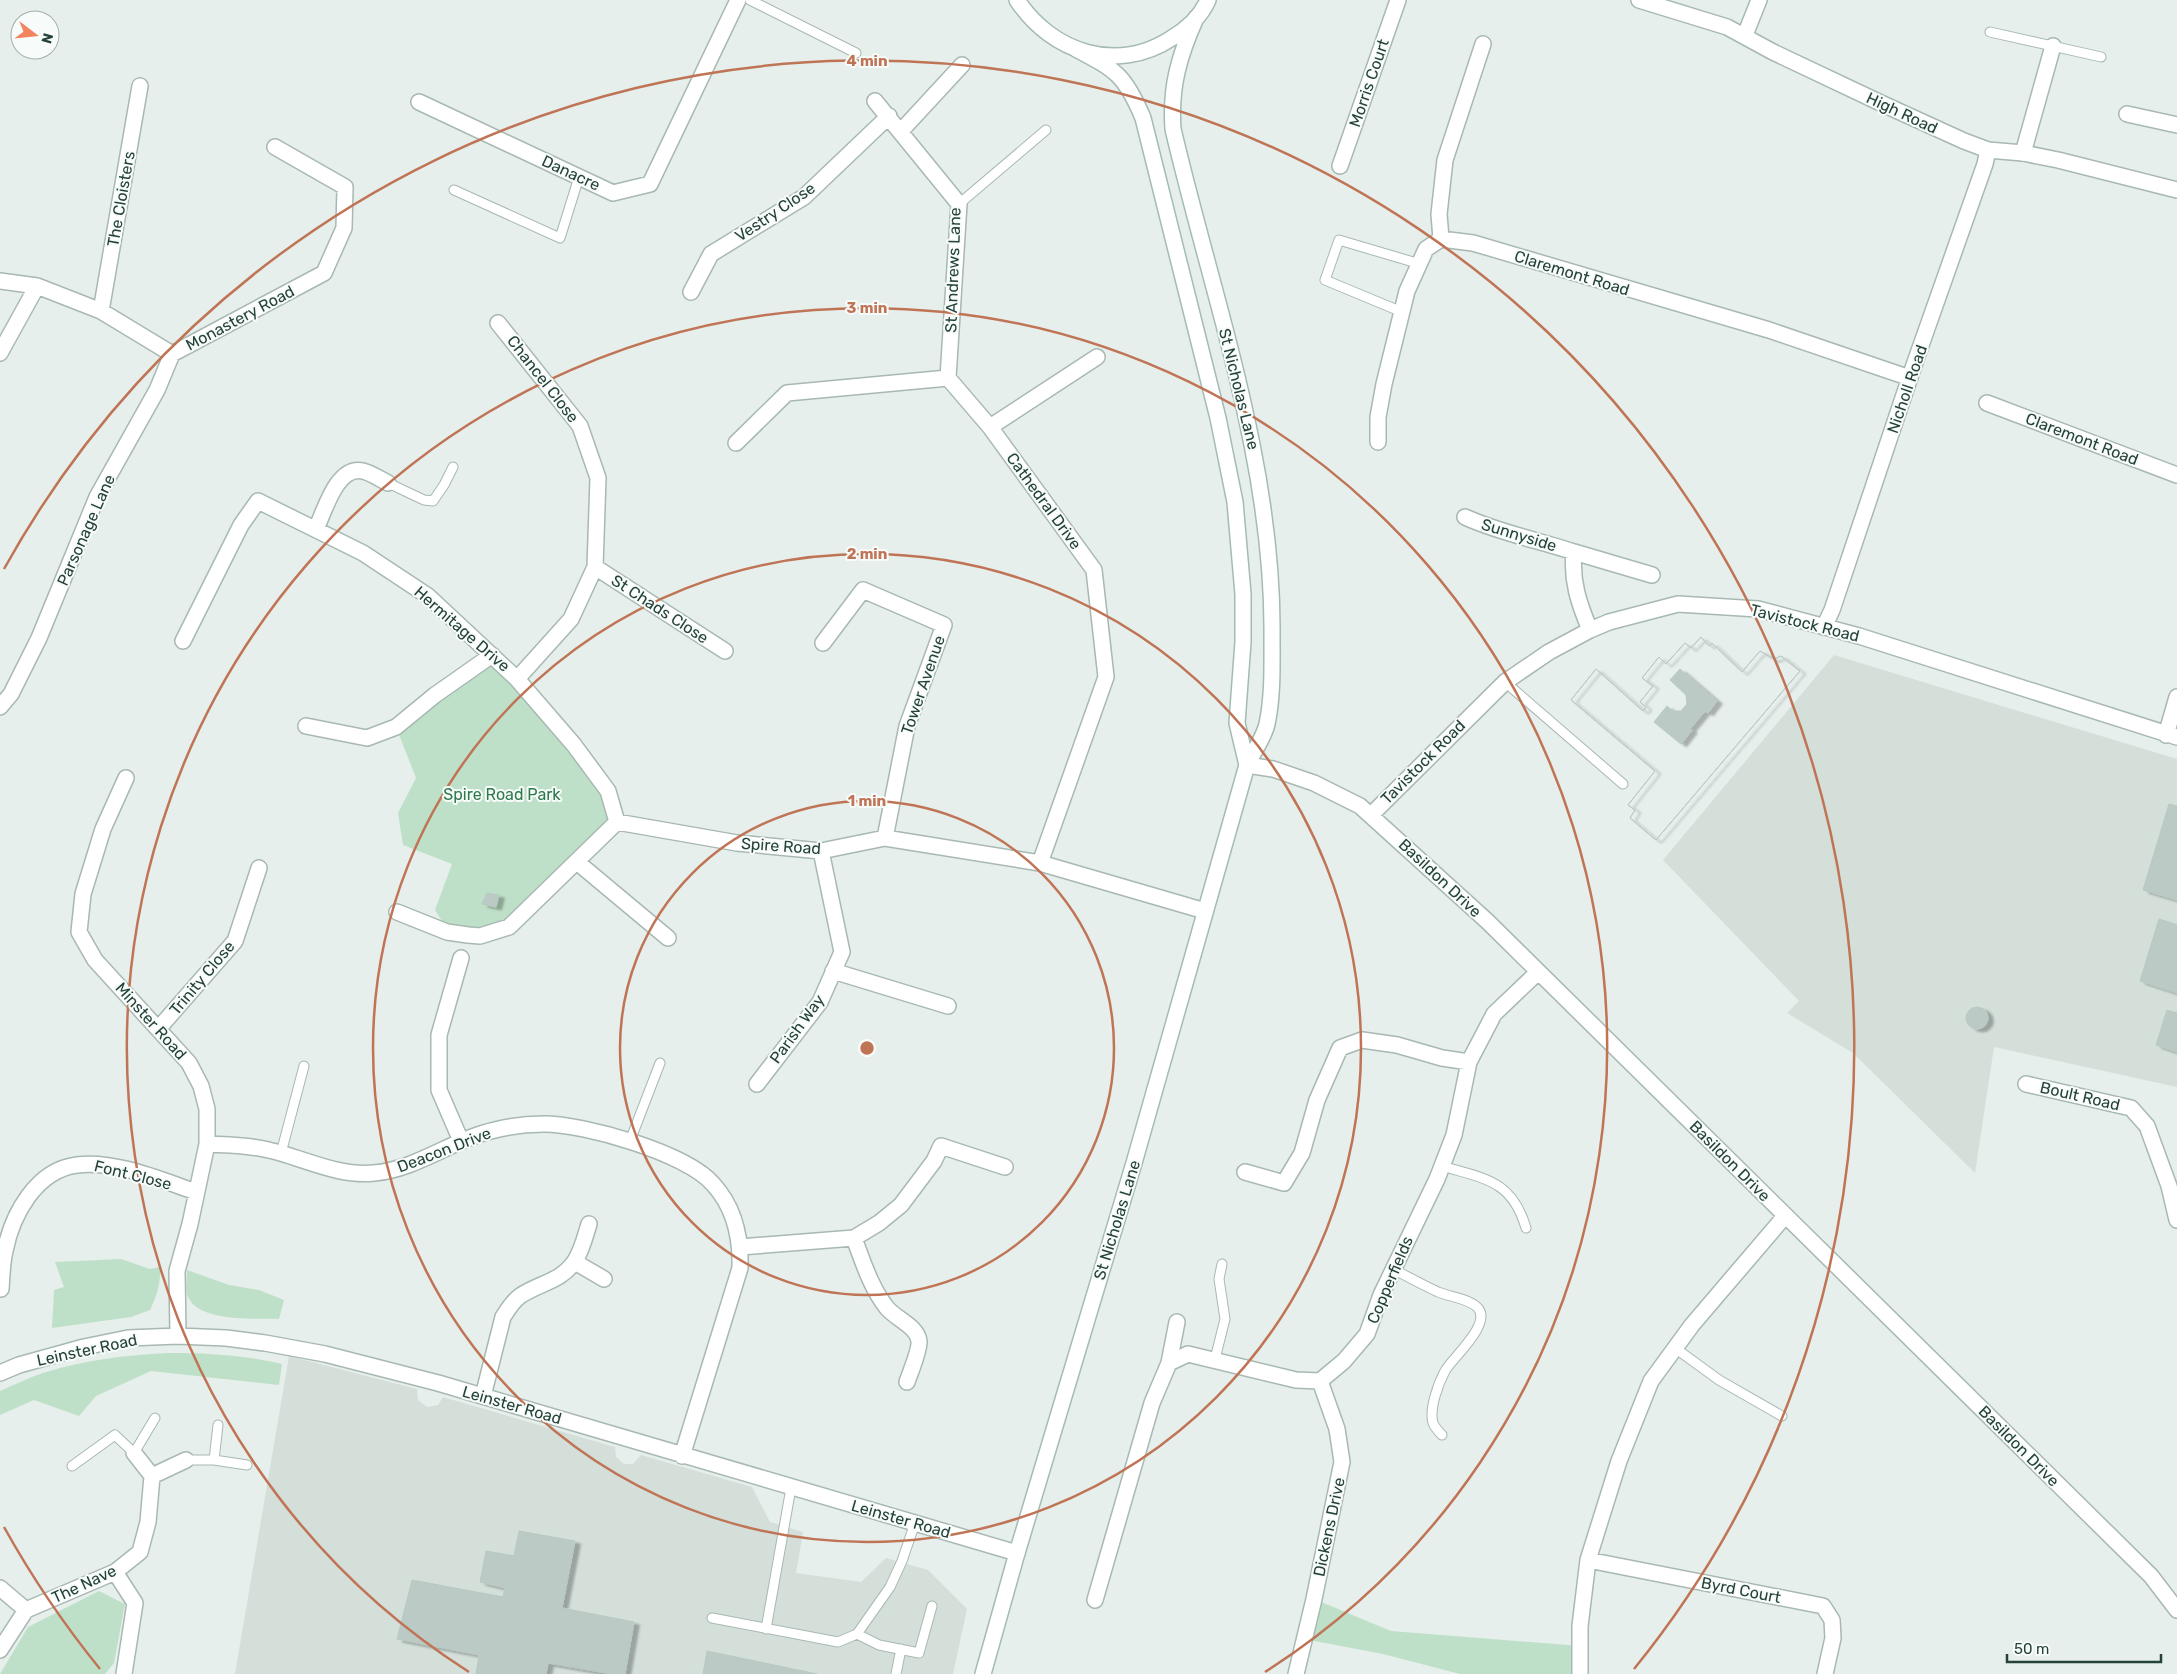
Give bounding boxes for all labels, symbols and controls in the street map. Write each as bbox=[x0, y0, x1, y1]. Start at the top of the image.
north arrow bbox=[10, 10, 60, 60]
text: N bbox=[37, 31, 57, 46]
street label: Morris Court bbox=[1345, 37, 1393, 129]
text: 4 min bbox=[846, 52, 888, 70]
street label: High Road bbox=[1863, 88, 1941, 138]
street label: The Cloisters bbox=[103, 150, 139, 248]
street label: Danacre bbox=[539, 151, 603, 195]
street label: Vestry Close bbox=[731, 178, 819, 246]
street label: St Andrews Lane bbox=[941, 207, 965, 333]
street label: Claremont Road bbox=[1512, 246, 1632, 300]
street label: Monastery Road bbox=[183, 281, 297, 355]
text: 3 min bbox=[847, 299, 887, 317]
street label: St Nicholas Lane bbox=[1215, 326, 1263, 452]
street label: Chancel Close bbox=[503, 332, 583, 426]
street label: Nicholl Road bbox=[1883, 342, 1931, 436]
street label: Claremont Road bbox=[2023, 409, 2141, 469]
street label: Cathedral Drive bbox=[1003, 449, 1086, 553]
street label: Parsonage Lane bbox=[53, 471, 119, 589]
street label: Sunnyside bbox=[1479, 515, 1559, 555]
text: 2 min bbox=[847, 545, 887, 563]
street label: St Chads Close bbox=[608, 571, 712, 647]
street label: Hermitage Drive bbox=[410, 582, 514, 676]
street label: Tavistock Road bbox=[1749, 600, 1861, 646]
street label: Tower Avenue bbox=[897, 633, 949, 737]
street label: Tavistock Road bbox=[1377, 716, 1469, 808]
park label: Spire Road Park bbox=[443, 785, 561, 804]
text: 1 min bbox=[848, 792, 886, 810]
street label: Spire Road bbox=[740, 834, 822, 858]
street label: Basildon Drive bbox=[1395, 835, 1485, 921]
street label: Trinity Close bbox=[166, 937, 239, 1019]
street label: Minster Road bbox=[111, 979, 191, 1063]
street label: Parish Way bbox=[766, 991, 828, 1067]
centre of rings bbox=[858, 1039, 876, 1057]
street label: Boult Road bbox=[2038, 1078, 2122, 1114]
street label: Basildon Drive bbox=[1686, 1117, 1774, 1205]
street label: Deacon Drive bbox=[394, 1123, 494, 1177]
street label: Font Close bbox=[92, 1156, 174, 1194]
street label: St Nicholas Lane bbox=[1090, 1158, 1144, 1282]
street label: Copperfields bbox=[1363, 1233, 1417, 1327]
street label: Leinster Road bbox=[35, 1330, 139, 1370]
street label: Leinster Road bbox=[460, 1382, 564, 1428]
street label: Basildon Drive bbox=[1975, 1402, 2063, 1490]
street label: Dickens Drive bbox=[1309, 1476, 1349, 1578]
street label: Leinster Road bbox=[849, 1496, 953, 1542]
street label: The Nave bbox=[49, 1561, 119, 1607]
street label: Byrd Court bbox=[1700, 1573, 1782, 1607]
scale bar bbox=[2007, 1632, 2161, 1664]
text: 50 m bbox=[2014, 1640, 2049, 1658]

